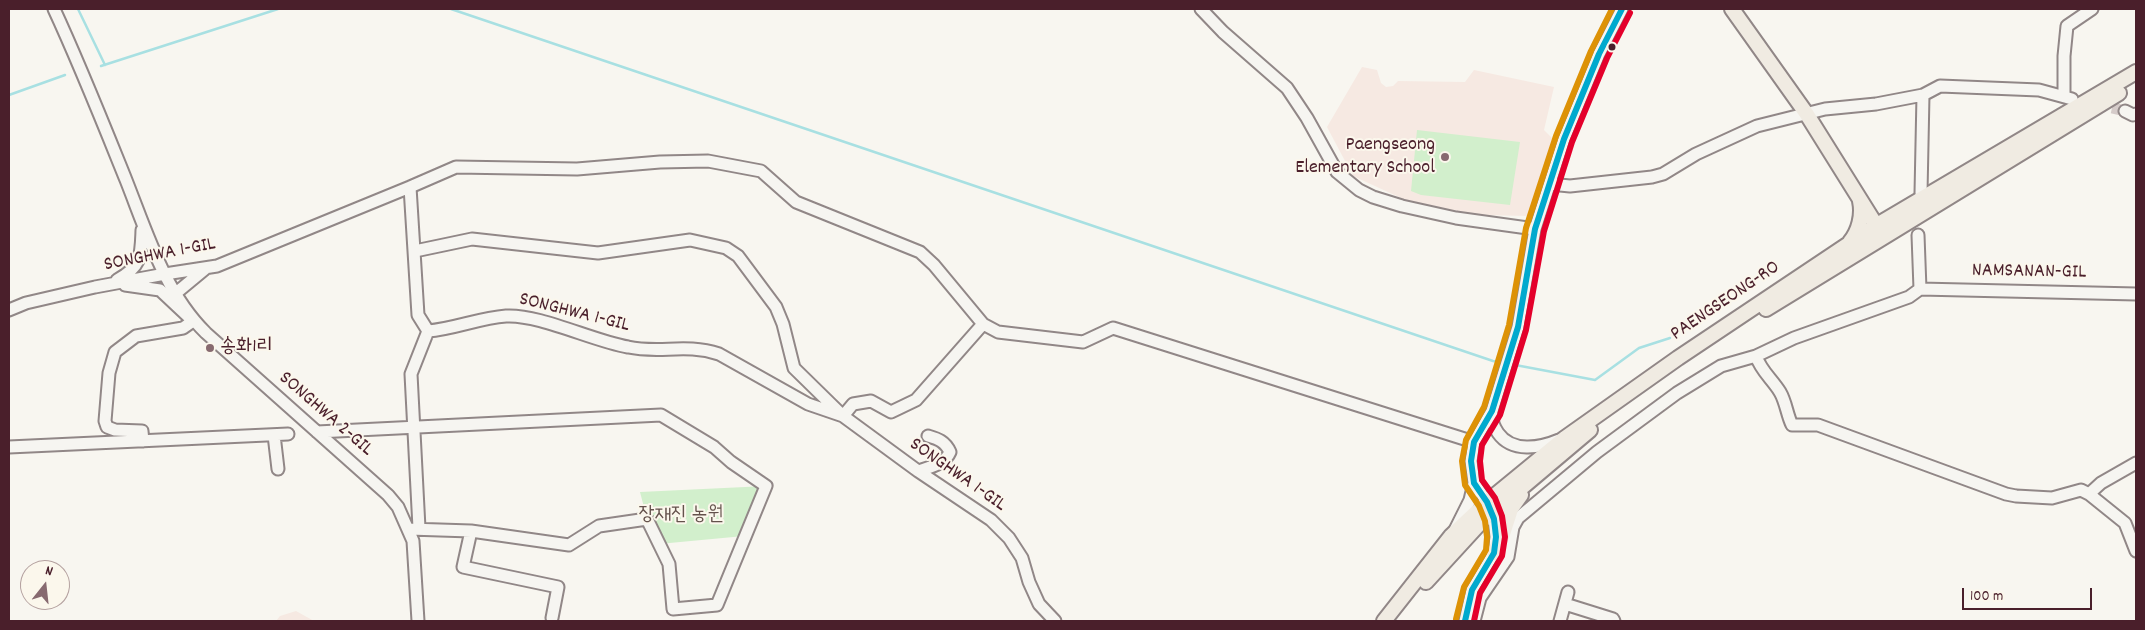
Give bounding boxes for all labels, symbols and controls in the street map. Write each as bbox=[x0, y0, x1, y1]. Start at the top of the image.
unlabelled marker bbox=[1607, 42, 1617, 52]
place label: Paengseong Elementary School bbox=[1295, 134, 1435, 181]
marker: Paengseong Elementary School bbox=[1439, 151, 1451, 163]
street label: SONGHWA 1-GIL bbox=[102, 233, 218, 279]
street label: PAENGSEONG-RO bbox=[1667, 257, 1785, 347]
street label: NAMSANAN-GIL bbox=[1972, 260, 2086, 286]
street label: SONGHWA 1-GIL bbox=[516, 289, 632, 339]
place label: 송화1리 bbox=[220, 336, 273, 360]
marker: 송화1리 bbox=[204, 342, 216, 354]
street label: SONGHWA 2-GIL bbox=[273, 367, 377, 463]
street label: SONGHWA 1-GIL bbox=[904, 434, 1010, 518]
park label: 장재진 농원 bbox=[638, 504, 724, 528]
north arrow bbox=[20, 560, 70, 610]
text: N bbox=[43, 561, 55, 582]
scale bar bbox=[1965, 578, 2095, 610]
text: 100 m bbox=[1970, 586, 2003, 608]

